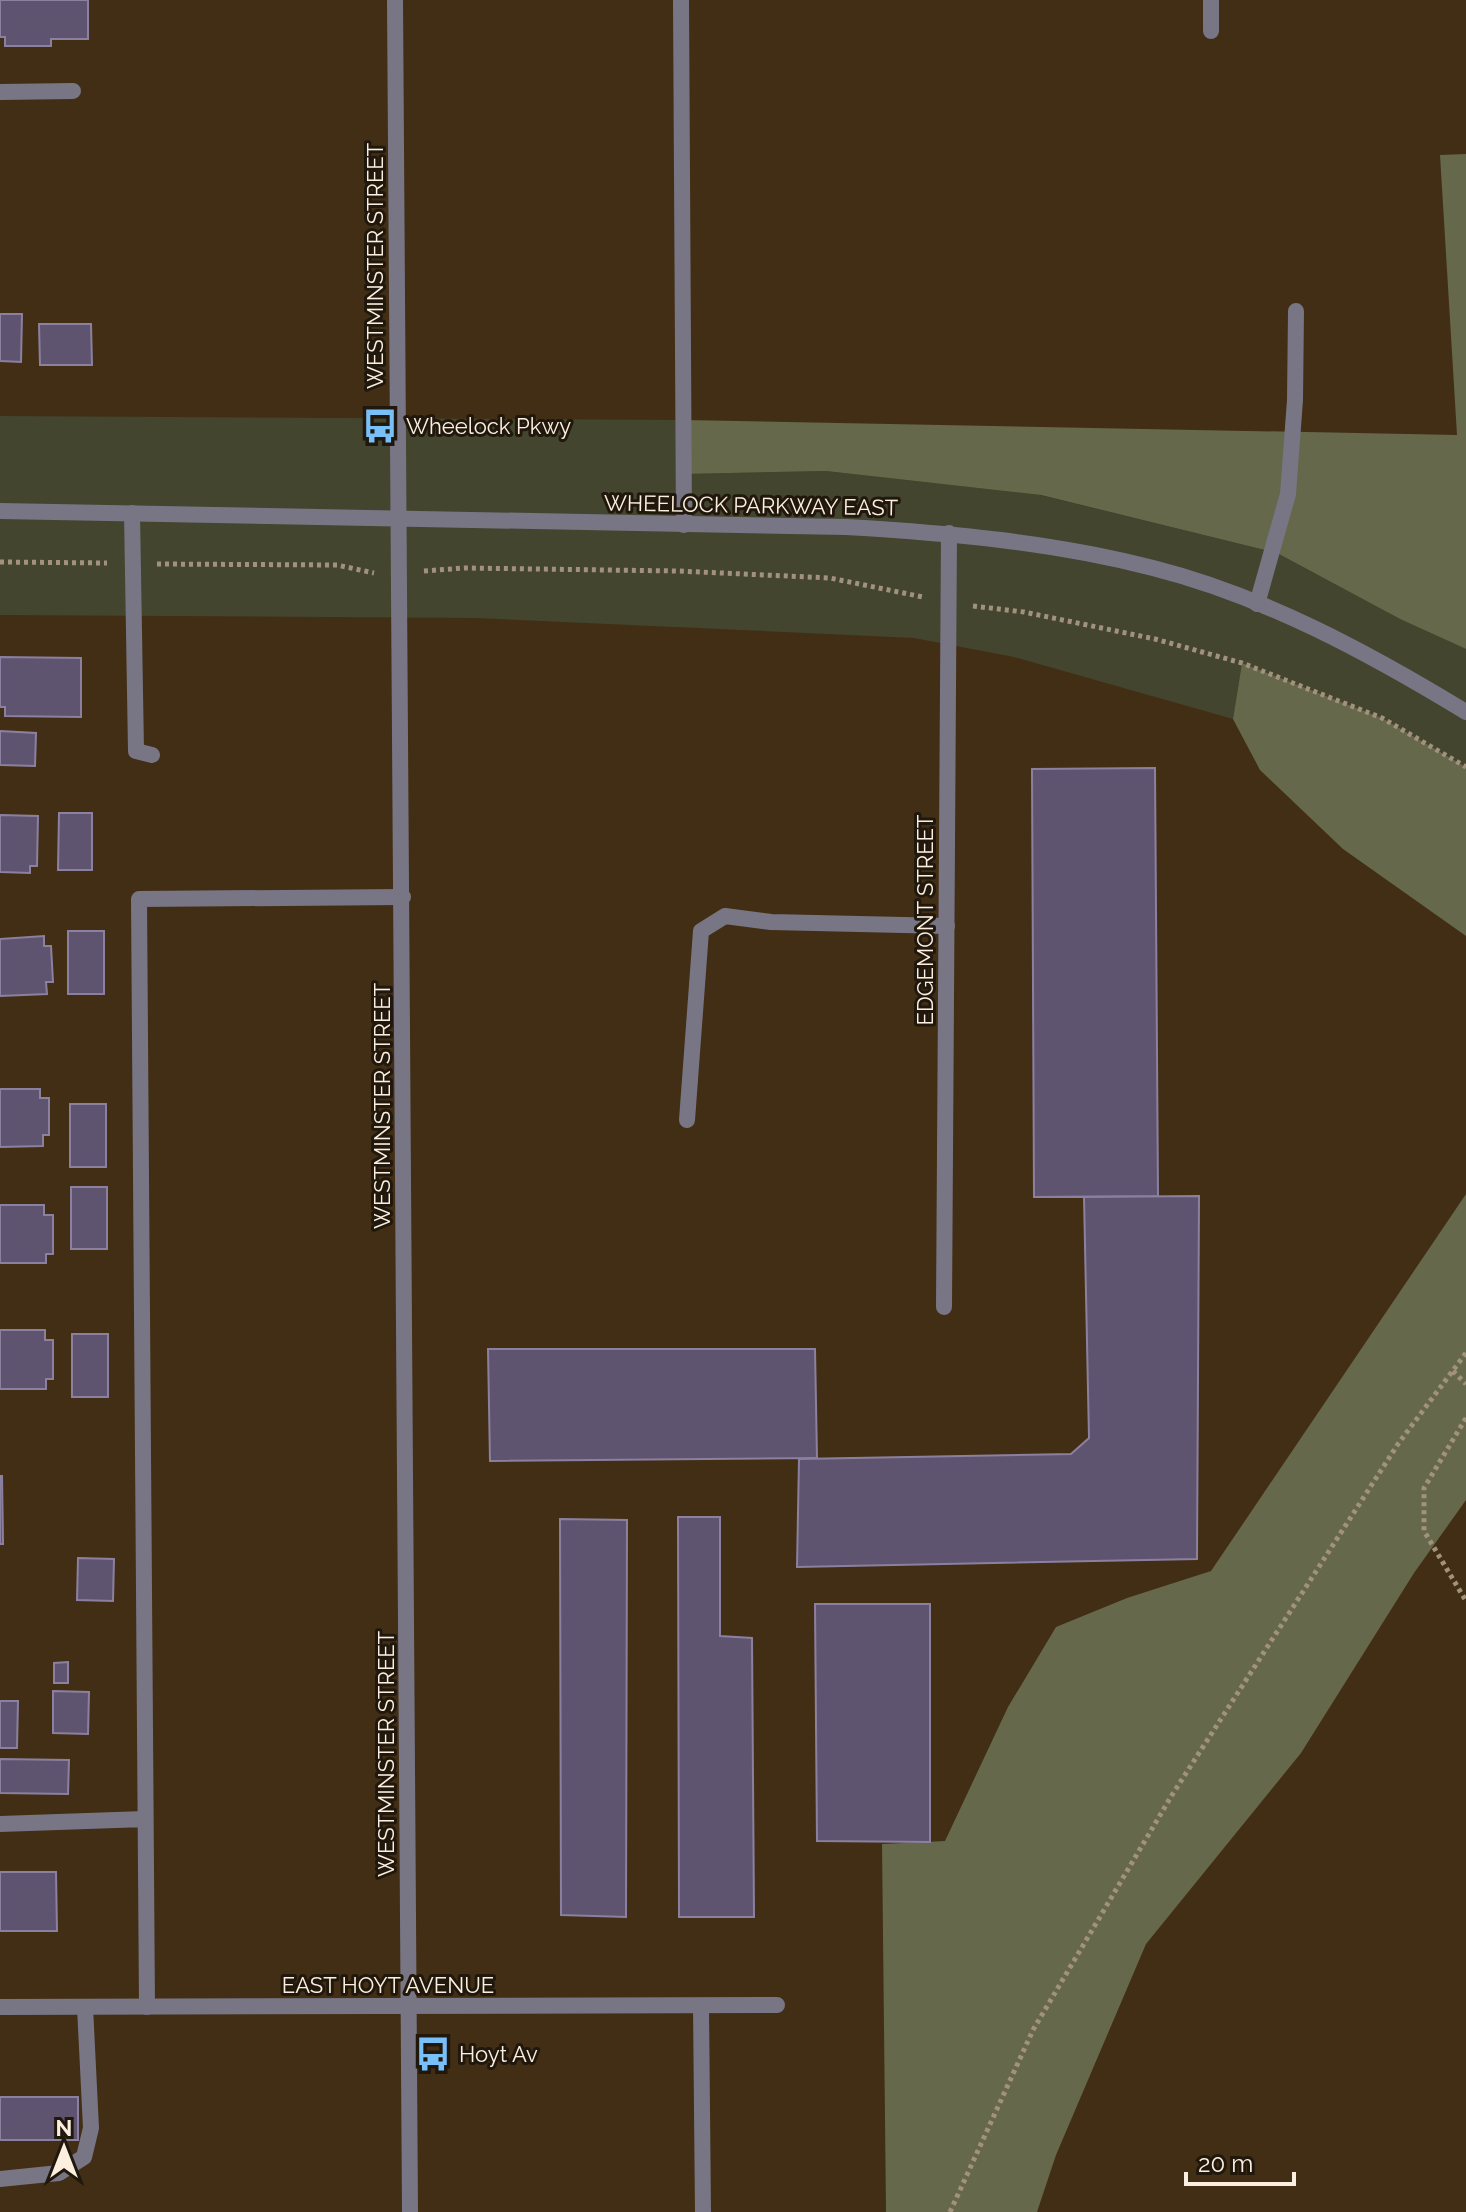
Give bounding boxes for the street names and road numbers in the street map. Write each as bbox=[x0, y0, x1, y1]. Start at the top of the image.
street label: WESTMINSTER STREET bbox=[362, 142, 388, 389]
street label: WHEELOCK PARKWAY EAST bbox=[604, 489, 899, 521]
street label: EDGEMONT STREET bbox=[912, 814, 938, 1025]
street label: WESTMINSTER STREET bbox=[369, 982, 395, 1229]
street label: WESTMINSTER STREET bbox=[373, 1630, 399, 1877]
street label: EAST HOYT AVENUE bbox=[282, 1972, 494, 1998]

